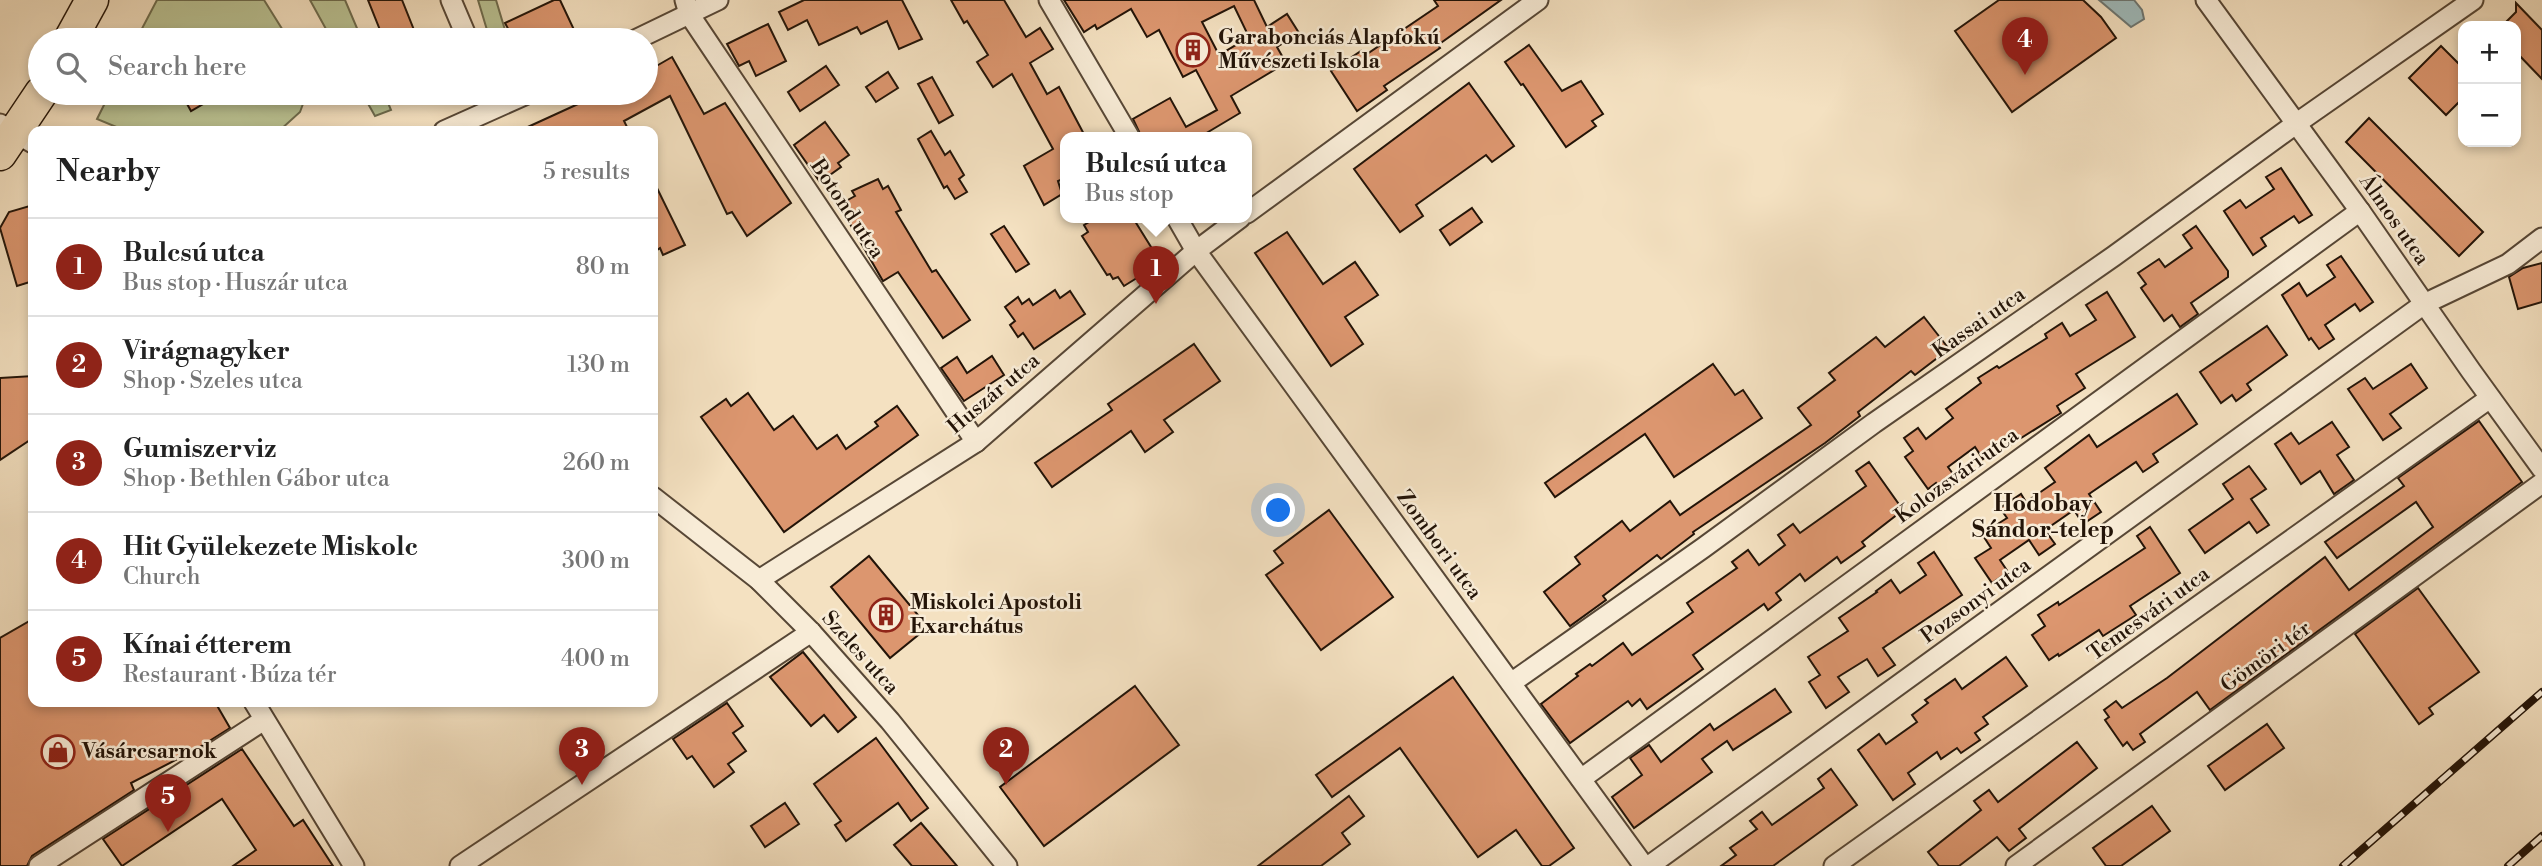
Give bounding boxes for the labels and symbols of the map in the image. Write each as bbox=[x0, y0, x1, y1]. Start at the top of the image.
pin: 4 bbox=[2002, 17, 2048, 75]
place label: Garabonciás Alapfokú Művészeti Iskola bbox=[1218, 25, 1440, 75]
building icon: Garabonciás Alapfokú Művészeti Iskola bbox=[1174, 31, 1212, 69]
street label: Botond utca bbox=[804, 153, 890, 264]
street label: Álmos utca bbox=[2353, 168, 2437, 271]
pin: 1 bbox=[1133, 246, 1179, 304]
street label: Kassai utca bbox=[1928, 281, 2031, 364]
street label: Huszár utca bbox=[943, 348, 1046, 440]
street label: Kolozsvári utca bbox=[1890, 422, 2024, 530]
street label: Zombori utca bbox=[1391, 485, 1488, 605]
district label: Hodobay Sándor-telep bbox=[1972, 490, 2114, 544]
your location bbox=[1261, 493, 1295, 527]
street label: Pozsonyi utca bbox=[1916, 552, 2037, 650]
street label: Temesvári utca bbox=[2083, 561, 2215, 667]
place label: Miskolci Apostoli Exarchátus bbox=[910, 590, 1082, 640]
building icon: Miskolci Apostoli Exarchátus bbox=[867, 596, 905, 634]
street label: Szeles utca bbox=[816, 606, 905, 700]
street label: Gömöri tér bbox=[2216, 616, 2316, 698]
pin: 3 bbox=[559, 727, 605, 785]
pin: 2 bbox=[983, 727, 1029, 785]
shop icon: Vásárcsarnok bbox=[39, 733, 77, 771]
place label: Vásárcsarnok bbox=[81, 739, 218, 765]
pin: 5 bbox=[145, 774, 191, 832]

